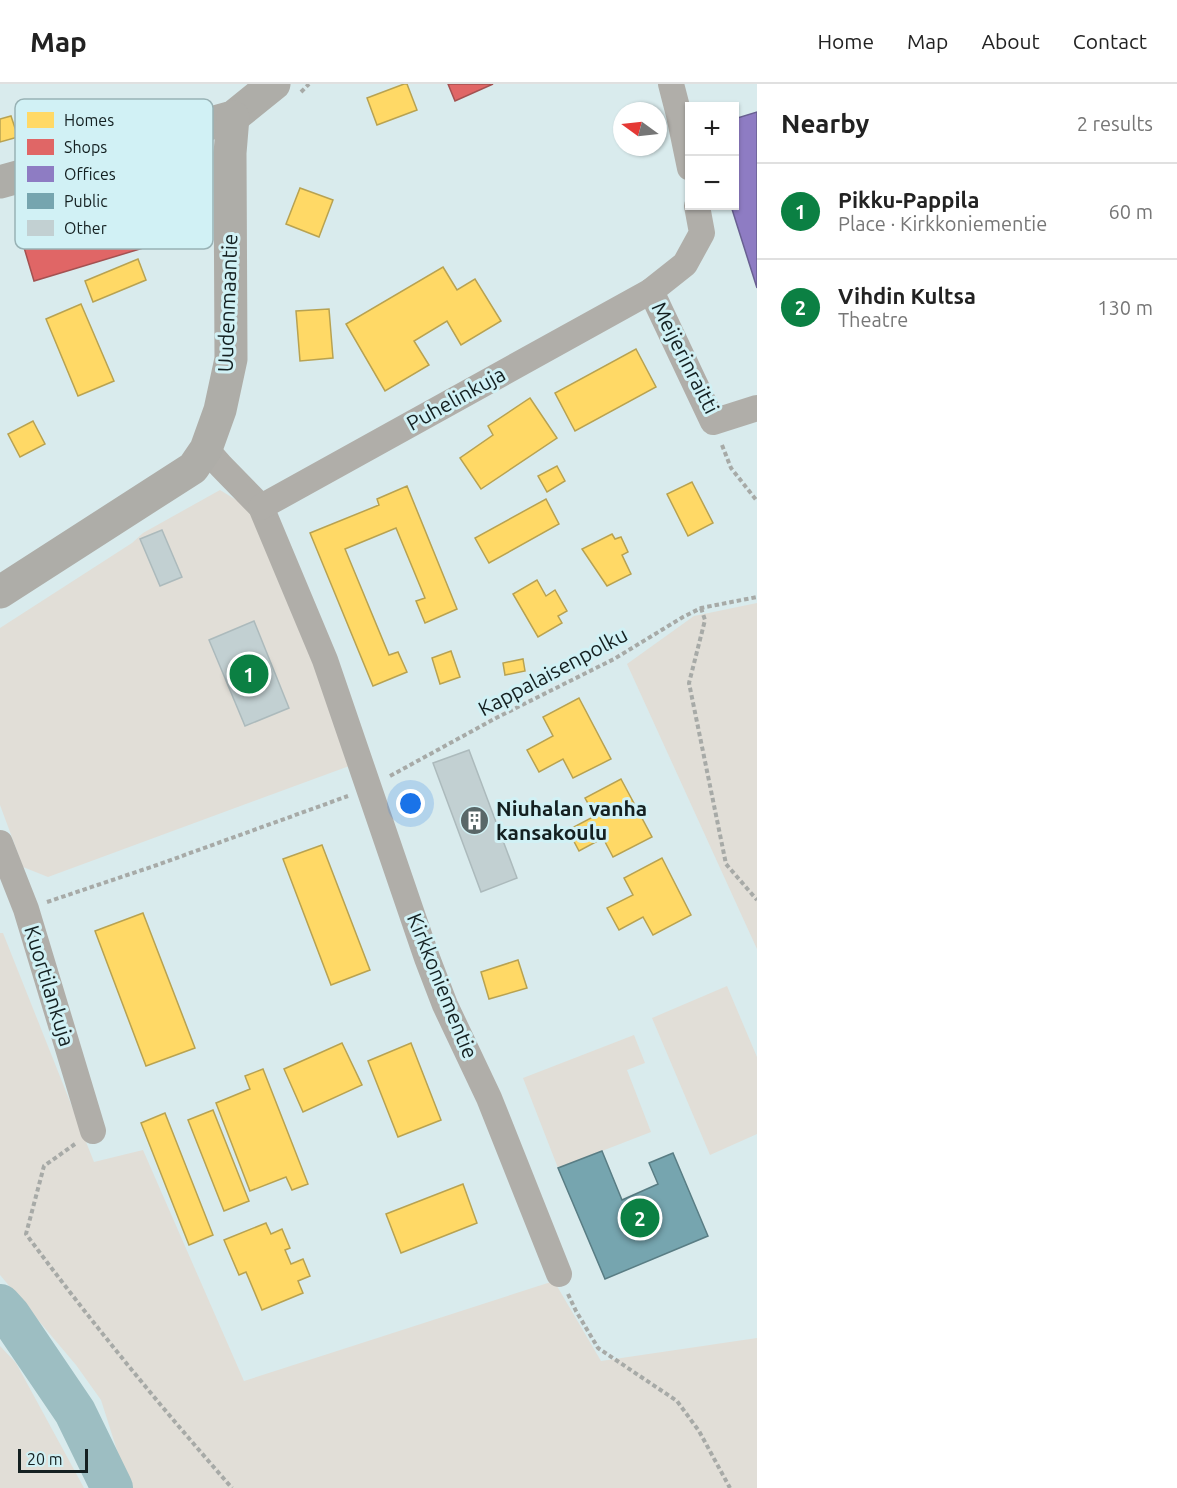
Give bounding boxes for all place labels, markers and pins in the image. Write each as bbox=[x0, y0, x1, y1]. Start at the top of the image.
pin: 1 bbox=[230, 652, 268, 696]
place label: Niuhalan vanha kansakoulu bbox=[496, 796, 647, 844]
building icon: Niuhalan vanha kansakoulu bbox=[459, 805, 491, 837]
pin: 2 bbox=[620, 1196, 660, 1240]

